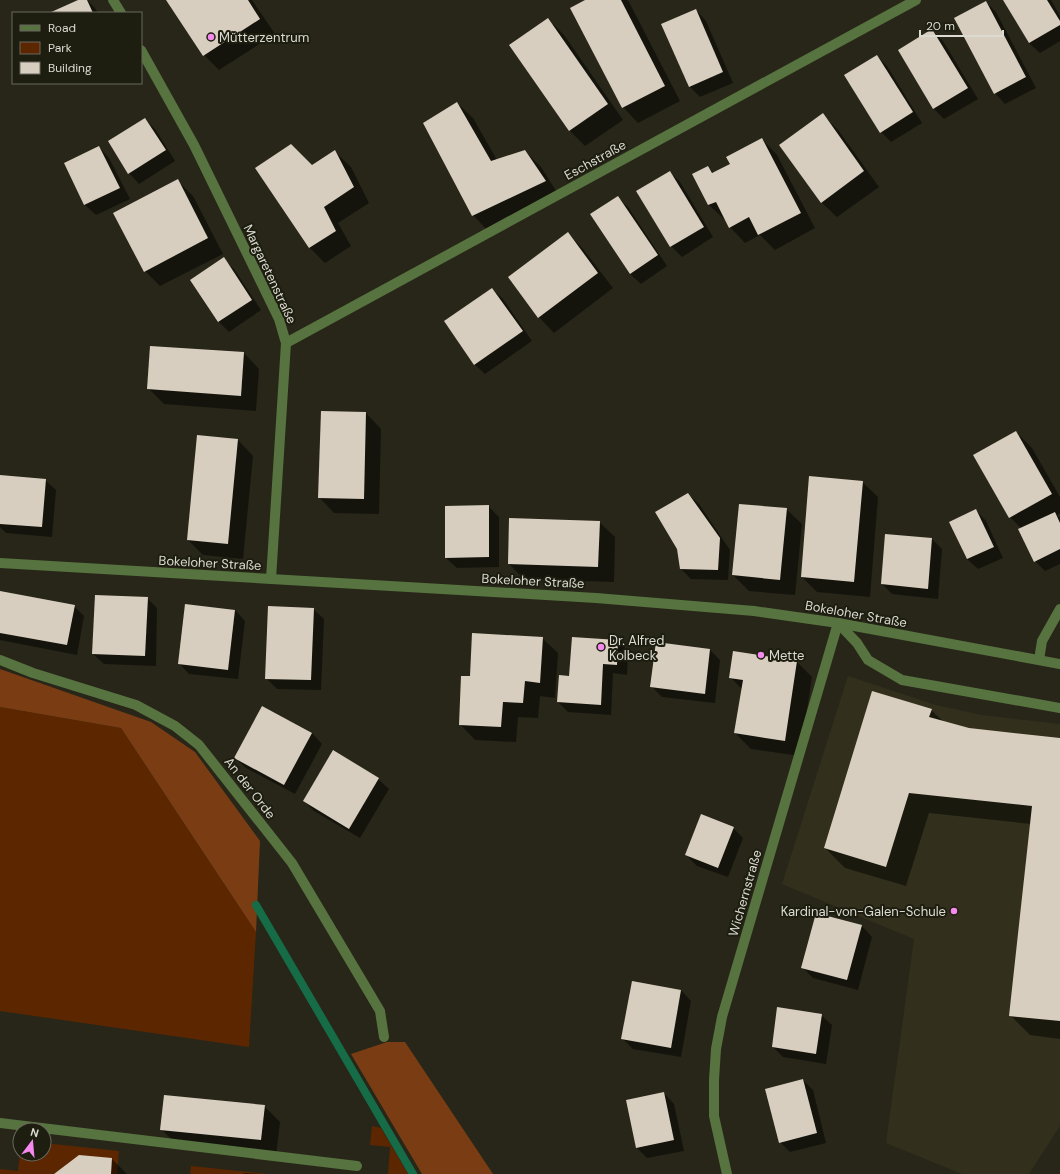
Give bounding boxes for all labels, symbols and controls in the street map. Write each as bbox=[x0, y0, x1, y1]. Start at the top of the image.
legend bbox=[12, 12, 142, 84]
scale bar bbox=[920, 12, 1003, 38]
text: 20 m bbox=[926, 18, 955, 34]
text: Road bbox=[48, 20, 76, 36]
place label: Mütterzentrum bbox=[219, 29, 309, 46]
marker: Mütterzentrum bbox=[206, 32, 216, 42]
text: Park bbox=[48, 40, 72, 56]
text: Building bbox=[48, 60, 92, 76]
street label: Eschstraße bbox=[561, 136, 629, 184]
street label: Margaretenstraße bbox=[240, 222, 300, 326]
street label: Bokeloher Straße bbox=[158, 552, 262, 574]
street label: Bokeloher Straße bbox=[481, 570, 585, 592]
street label: Bokeloher Straße bbox=[804, 597, 908, 631]
place label: Dr. Alfred Kolbeck bbox=[609, 632, 664, 664]
marker: Dr. Alfred Kolbeck bbox=[596, 642, 606, 652]
place label: Mette bbox=[769, 647, 805, 664]
marker: Mette bbox=[756, 650, 766, 660]
street label: An der Orde bbox=[221, 754, 279, 822]
street label: Wichernstraße bbox=[725, 848, 765, 938]
place label: Kardinal-von-Galen-Schule bbox=[781, 903, 946, 920]
marker: Kardinal-von-Galen-Schule bbox=[949, 906, 959, 916]
north arrow bbox=[12, 1122, 52, 1162]
text: N bbox=[29, 1125, 41, 1140]

